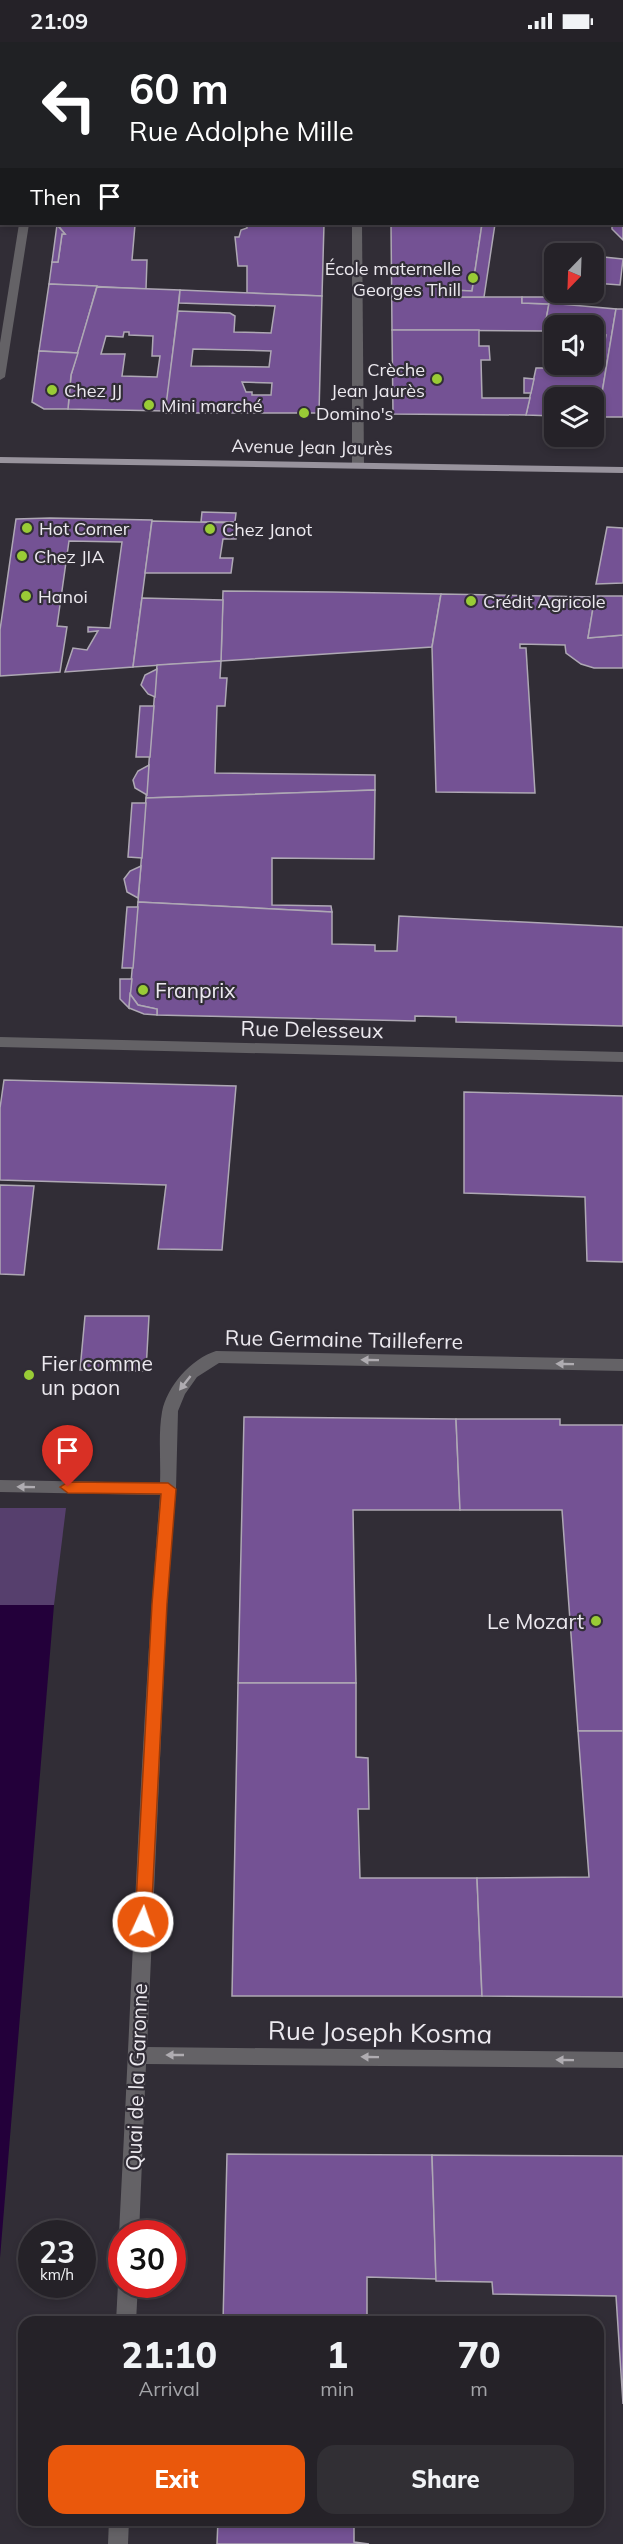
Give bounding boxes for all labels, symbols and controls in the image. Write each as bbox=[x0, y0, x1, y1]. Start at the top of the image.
text: 21:09 bbox=[30, 7, 88, 35]
text: 60 m bbox=[129, 62, 229, 115]
icon: left bbox=[30, 66, 108, 144]
text: Rue Adolphe Mille bbox=[129, 114, 354, 148]
icon: arrive bbox=[93, 180, 126, 213]
text: Then bbox=[30, 183, 81, 211]
north arrow bbox=[544, 243, 604, 303]
map controls bbox=[544, 243, 604, 447]
place label: École maternelle Georges Thill bbox=[325, 257, 461, 301]
marker: École maternelle Georges Thill bbox=[466, 271, 480, 285]
button: sound bbox=[544, 315, 604, 375]
place label: Crèche Jean Jaurès bbox=[331, 358, 425, 402]
marker: Crèche Jean Jaurès bbox=[430, 372, 444, 386]
place label: Chez JJ bbox=[64, 379, 122, 402]
marker: Chez JJ bbox=[45, 383, 59, 397]
button: layers bbox=[544, 387, 604, 447]
place label: Mini marché bbox=[161, 394, 263, 417]
marker: Mini marché bbox=[142, 398, 156, 412]
place label: Domino's bbox=[316, 402, 394, 425]
marker: Domino's bbox=[297, 406, 311, 420]
street label: Avenue Jean Jaurès bbox=[231, 434, 393, 460]
place label: Hot Corner bbox=[39, 517, 130, 540]
place label: Chez Janot bbox=[222, 518, 312, 541]
marker: Hot Corner bbox=[20, 521, 34, 535]
marker: Chez Janot bbox=[203, 522, 217, 536]
place label: Chez JIA bbox=[34, 545, 104, 568]
marker: Chez JIA bbox=[15, 549, 29, 563]
place label: Hanoi bbox=[38, 585, 88, 608]
marker: Hanoi bbox=[19, 589, 33, 603]
place label: Crédit Agricole bbox=[483, 590, 606, 613]
marker: Crédit Agricole bbox=[464, 594, 478, 608]
place label: Franprix bbox=[155, 977, 235, 1003]
marker: Franprix bbox=[136, 983, 150, 997]
street label: Rue Delesseux bbox=[240, 1015, 384, 1043]
street label: Rue Germaine Tailleferre bbox=[225, 1324, 463, 1354]
place label: Fier comme un paon bbox=[41, 1350, 153, 1400]
one-way arrow bbox=[360, 1355, 379, 1365]
one-way arrow bbox=[555, 1359, 574, 1369]
marker: Fier comme un paon bbox=[22, 1368, 36, 1382]
one-way arrow bbox=[178, 1375, 191, 1391]
pin bbox=[42, 1425, 93, 1487]
icon: arrive bbox=[51, 1434, 84, 1467]
one-way arrow bbox=[16, 1482, 35, 1491]
place label: Le Mozart bbox=[487, 1608, 584, 1634]
marker: Le Mozart bbox=[589, 1614, 603, 1628]
position arrow bbox=[111, 1890, 175, 1954]
street label: Quai de la Garonne bbox=[120, 1983, 152, 2171]
street label: Rue Joseph Kosma bbox=[268, 2014, 492, 2050]
one-way arrow bbox=[165, 2050, 184, 2060]
one-way arrow bbox=[360, 2052, 379, 2062]
one-way arrow bbox=[555, 2055, 574, 2064]
speed limit sign: 30 bbox=[108, 2220, 186, 2298]
text: 23 bbox=[39, 2233, 75, 2271]
text: km/h bbox=[40, 2265, 74, 2284]
text: 21:10 bbox=[121, 2332, 217, 2377]
text: 1 bbox=[326, 2332, 348, 2377]
text: 70 bbox=[458, 2332, 501, 2377]
text: Arrival bbox=[139, 2376, 200, 2401]
text: min bbox=[320, 2376, 354, 2401]
text: m bbox=[470, 2376, 488, 2401]
button: Exit bbox=[48, 2445, 305, 2514]
button: Share bbox=[317, 2445, 574, 2514]

